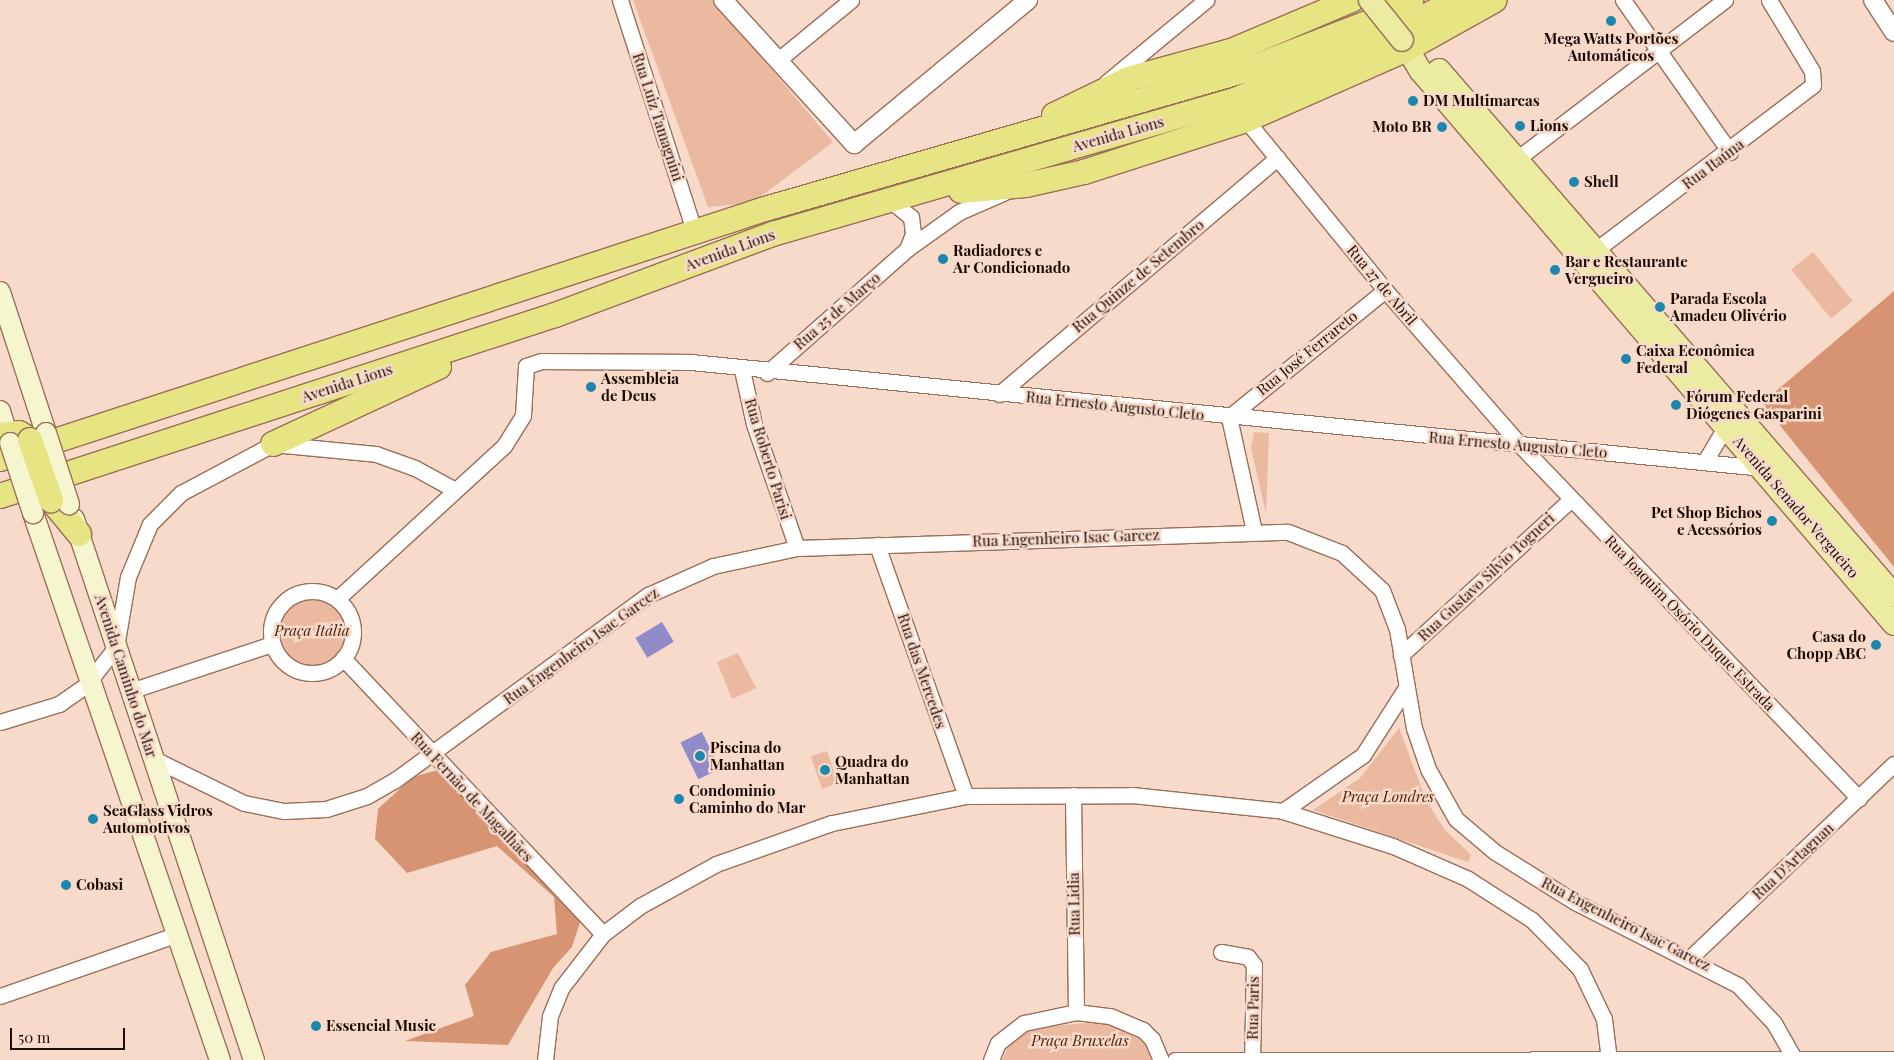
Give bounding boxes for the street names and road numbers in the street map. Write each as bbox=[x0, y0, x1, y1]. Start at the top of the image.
street label: Rua Luiz Tamagnini bbox=[629, 50, 687, 184]
street label: Avenida Lions bbox=[1070, 112, 1166, 156]
street label: Rua Itaúna bbox=[1679, 135, 1747, 193]
street label: Rua Quinze de Setembro bbox=[1069, 216, 1207, 336]
street label: Avenida Lions bbox=[682, 225, 778, 275]
street label: Rua 27 de Abril bbox=[1343, 241, 1421, 329]
street label: Rua 25 de Março bbox=[790, 268, 884, 354]
street label: Rua José Ferrareto bbox=[1253, 307, 1361, 399]
street label: Avenida Lions bbox=[299, 360, 395, 406]
street label: Rua Ernesto Augusto Cleto bbox=[1025, 388, 1205, 424]
street label: Rua Roberto Parisi bbox=[741, 396, 795, 522]
street label: Rua Ernesto Augusto Cleto bbox=[1428, 428, 1608, 462]
street label: Avenida Senador Vergueiro bbox=[1729, 432, 1863, 582]
street label: Rua Gustavo Silvio Togneri bbox=[1414, 509, 1558, 645]
street label: Rua Engenheiro Isac Garcez bbox=[972, 526, 1160, 550]
street label: Rua Joaquim Osório Duque Estrada bbox=[1601, 531, 1779, 715]
street label: Rua Engenheiro Isac Garcez bbox=[500, 584, 662, 708]
street label: Avenida Caminho do Mar bbox=[91, 592, 161, 760]
street label: Rua das Mercedes bbox=[894, 611, 950, 731]
street label: Rua Fernão de Magalhães bbox=[407, 728, 537, 866]
street label: Rua D'Artagnan bbox=[1749, 819, 1837, 903]
street label: Rua Lidia bbox=[1064, 872, 1084, 936]
street label: Rua Engenheiro Isac Garcez bbox=[1538, 873, 1714, 975]
street label: Rua Paris bbox=[1243, 976, 1263, 1040]

